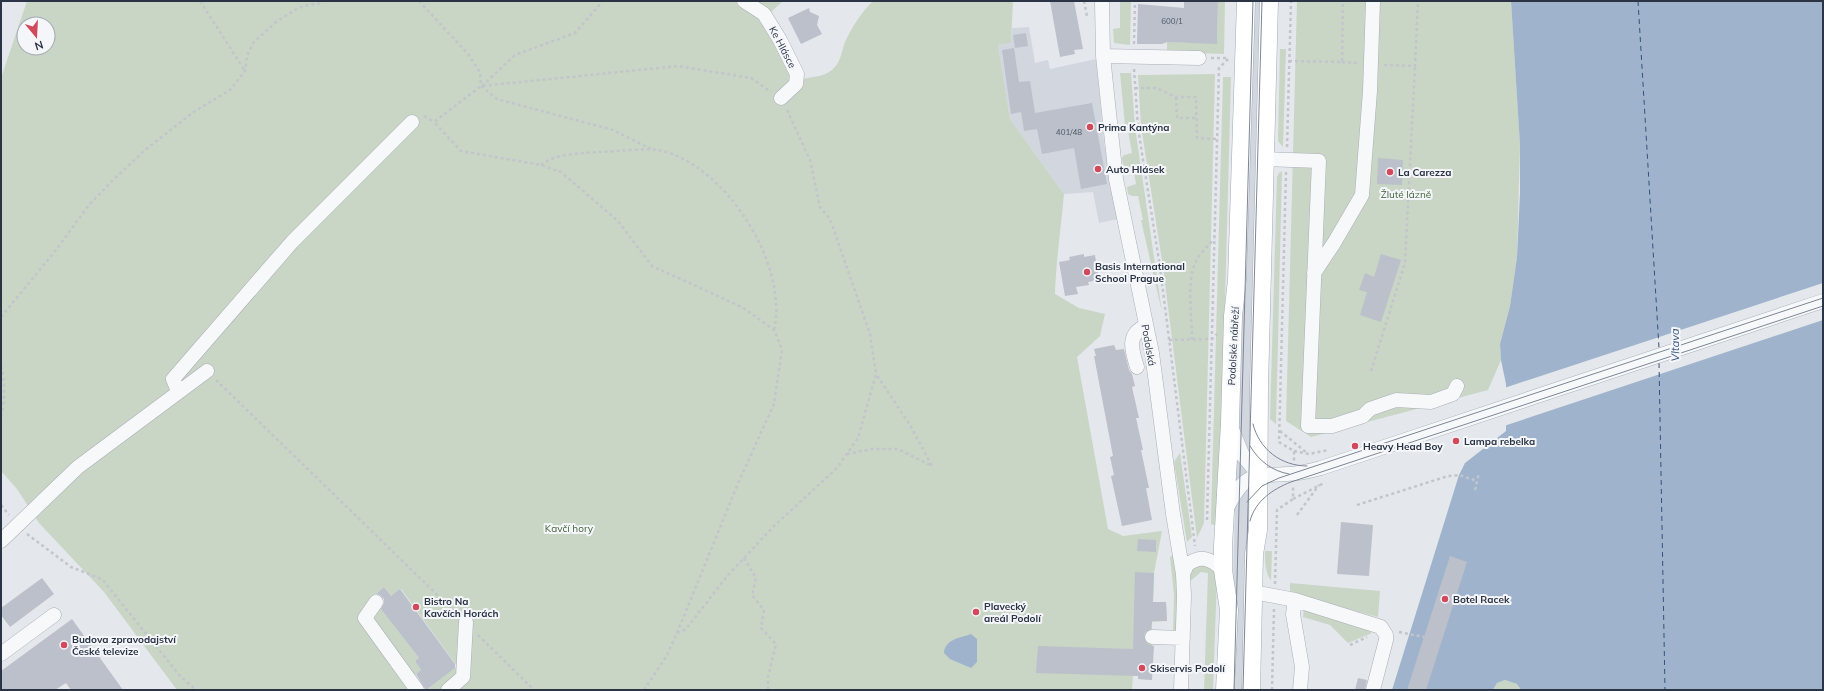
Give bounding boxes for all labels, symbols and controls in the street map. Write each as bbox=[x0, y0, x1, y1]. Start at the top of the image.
north arrow bbox=[16, 16, 56, 56]
house number: 600/1 bbox=[1161, 16, 1183, 26]
street label: Ke Hlásce bbox=[766, 24, 799, 70]
text: N bbox=[33, 38, 45, 53]
place label: Prima Kantýna bbox=[1098, 121, 1169, 134]
marker: Prima Kantýna bbox=[1085, 122, 1095, 132]
house number: 401/48 bbox=[1056, 127, 1082, 137]
place label: Auto Hlásek bbox=[1106, 163, 1165, 176]
marker: Auto Hlásek bbox=[1093, 164, 1103, 174]
place label: La Carezza bbox=[1398, 166, 1451, 179]
marker: La Carezza bbox=[1385, 167, 1395, 177]
park label: Žluté lázně bbox=[1381, 188, 1431, 201]
place label: Basis International School Prague bbox=[1095, 260, 1185, 285]
marker: Basis International School Prague bbox=[1082, 267, 1092, 277]
street label: Podolské nábřeží bbox=[1225, 306, 1242, 386]
street label: Podolská bbox=[1138, 323, 1159, 367]
water label: Vltava bbox=[1668, 328, 1682, 362]
place label: Lampa rebelka bbox=[1464, 435, 1535, 448]
marker: Lampa rebelka bbox=[1451, 436, 1461, 446]
place label: Heavy Head Boy bbox=[1363, 440, 1443, 453]
marker: Heavy Head Boy bbox=[1350, 441, 1360, 451]
park label: Kavčí hory bbox=[545, 522, 594, 535]
place label: Botel Racek bbox=[1453, 593, 1510, 606]
marker: Botel Racek bbox=[1440, 594, 1450, 604]
place label: Bistro Na Kavčích Horách bbox=[424, 595, 498, 620]
place label: Plavecký areál Podolí bbox=[984, 600, 1042, 625]
marker: Bistro Na Kavčích Horách bbox=[411, 602, 421, 612]
marker: Plavecký areál Podolí bbox=[971, 607, 981, 617]
place label: Budova zpravodajství České televize bbox=[72, 633, 177, 658]
marker: Budova zpravodajství České televize bbox=[59, 640, 69, 650]
place label: Skiservis Podolí bbox=[1150, 662, 1226, 675]
marker: Skiservis Podolí bbox=[1137, 663, 1147, 673]

